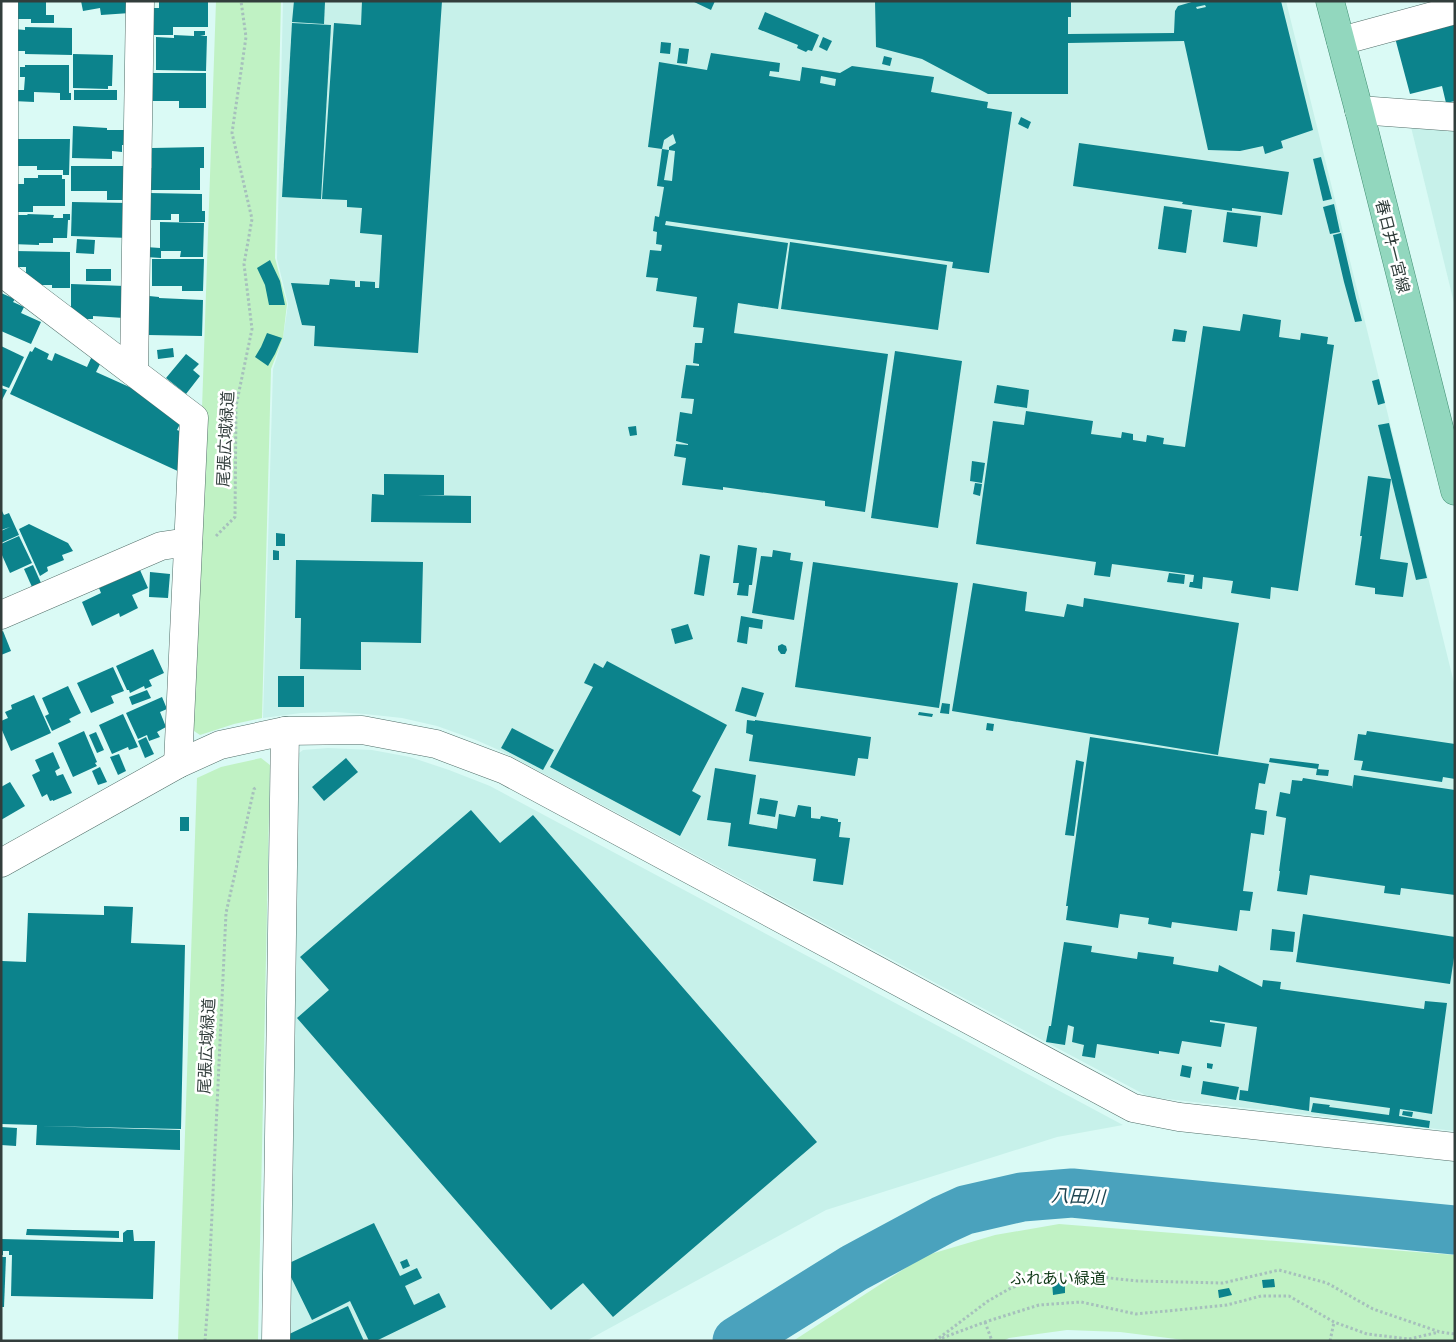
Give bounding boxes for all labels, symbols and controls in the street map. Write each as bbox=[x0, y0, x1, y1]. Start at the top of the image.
street label: 春日井一宮線 bbox=[1372, 197, 1414, 295]
street label: 尾張広域緑道 bbox=[213, 391, 237, 487]
street label: 尾張広域緑道 bbox=[194, 998, 218, 1094]
water label: 八田川 bbox=[1051, 1184, 1107, 1209]
park label: ふれあい緑道 bbox=[1010, 1268, 1106, 1288]

